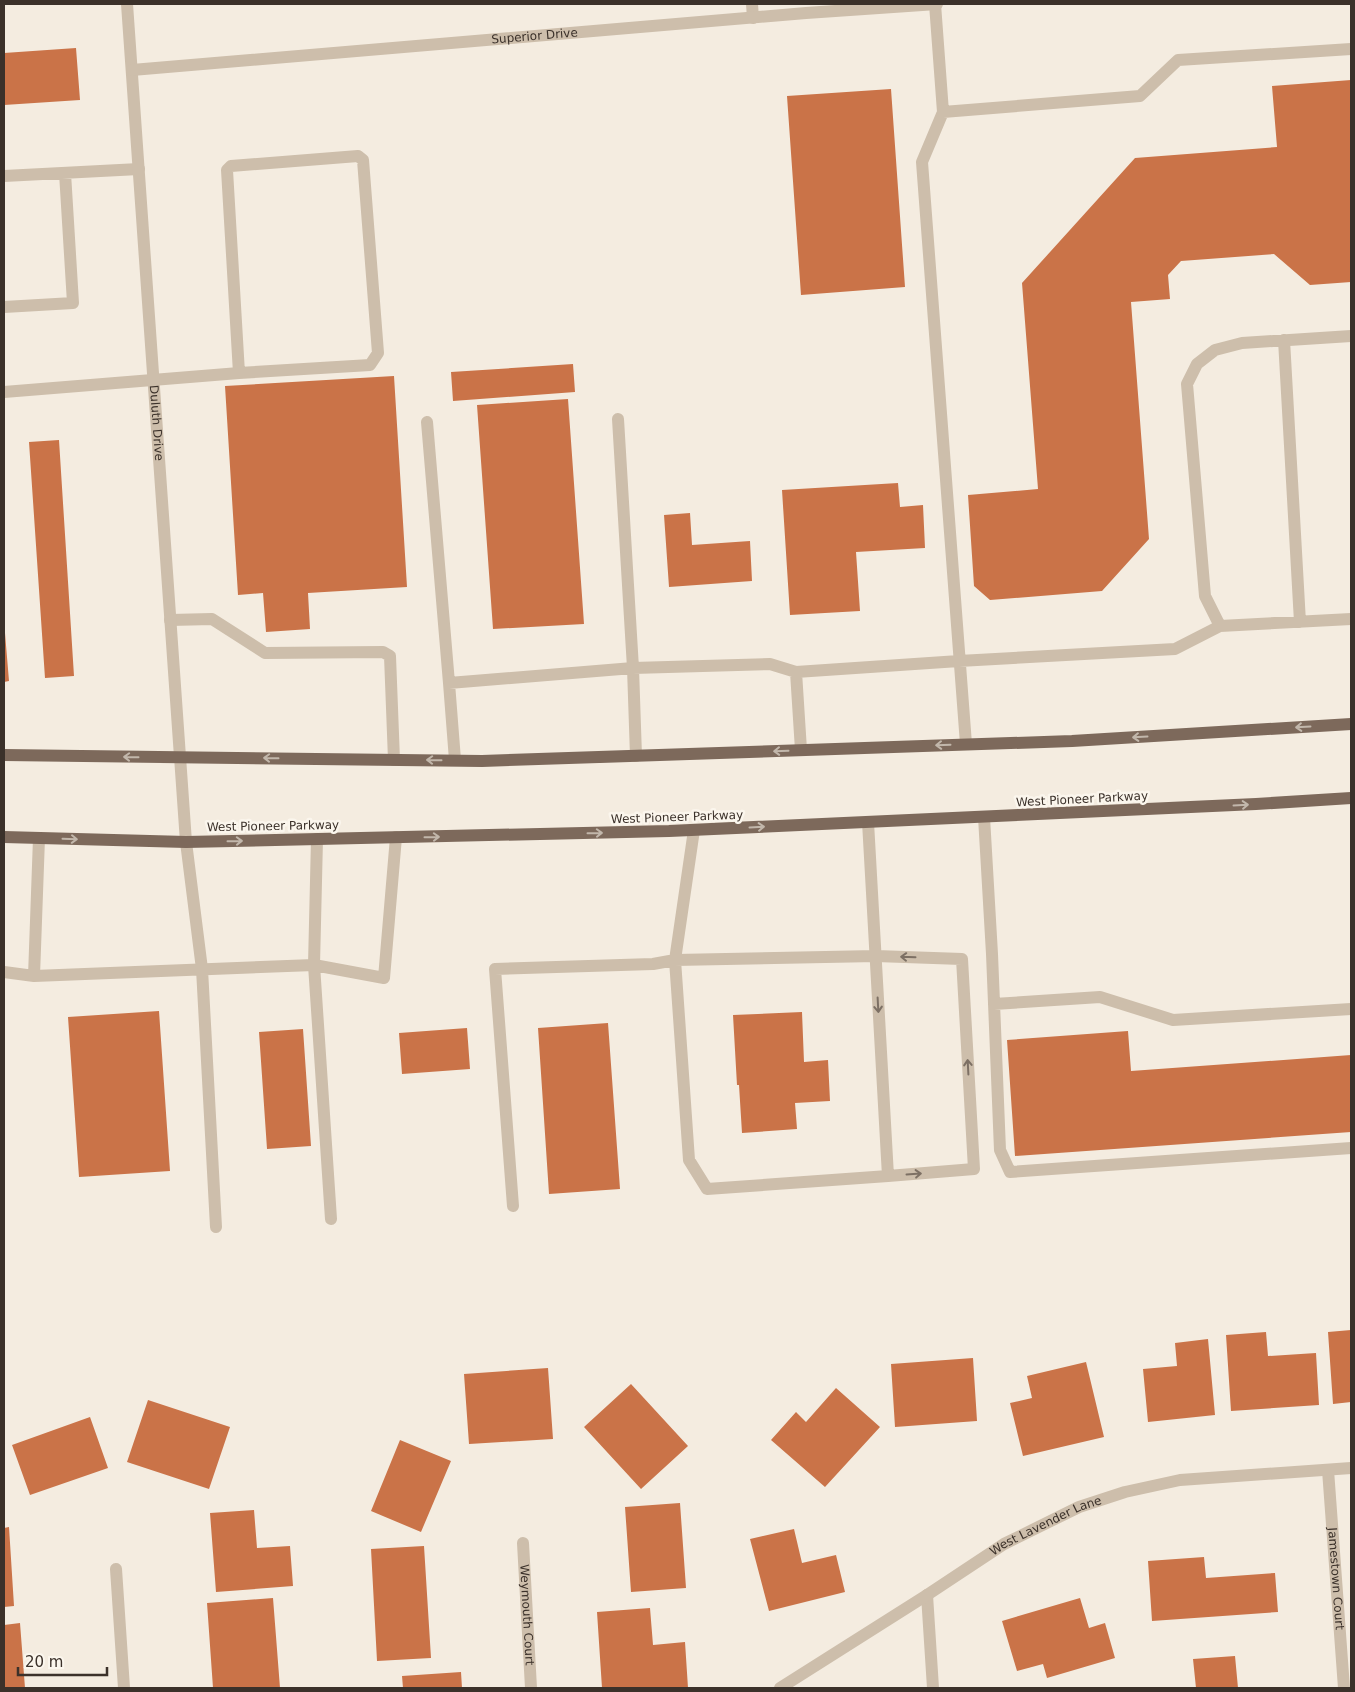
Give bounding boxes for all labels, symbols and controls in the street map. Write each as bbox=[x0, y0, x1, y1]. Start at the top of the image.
street label: Superior Drive bbox=[491, 25, 578, 47]
street label: Duluth Drive bbox=[147, 385, 166, 461]
one-way arrow bbox=[1295, 722, 1311, 731]
one-way arrow bbox=[1133, 732, 1149, 741]
one-way arrow bbox=[935, 740, 952, 750]
one-way arrow bbox=[773, 746, 789, 755]
one-way arrow bbox=[123, 752, 140, 762]
one-way arrow bbox=[263, 754, 279, 763]
one-way arrow bbox=[426, 755, 442, 765]
street label: West Pioneer Parkway bbox=[1016, 789, 1148, 809]
one-way arrow bbox=[1232, 800, 1249, 810]
street label: West Pioneer Parkway bbox=[611, 808, 743, 826]
street label: West Pioneer Parkway bbox=[207, 818, 339, 834]
one-way arrow bbox=[749, 823, 765, 832]
one-way arrow bbox=[586, 828, 603, 838]
one-way arrow bbox=[424, 832, 440, 841]
one-way arrow bbox=[62, 834, 78, 843]
one-way arrow bbox=[227, 836, 243, 845]
one-way arrow bbox=[900, 952, 916, 962]
one-way arrow bbox=[874, 997, 883, 1013]
one-way arrow bbox=[964, 1059, 973, 1075]
one-way arrow bbox=[906, 1169, 922, 1178]
street label: West Lavender Lane bbox=[987, 1493, 1103, 1558]
street label: Jamestown Court bbox=[1325, 1526, 1347, 1631]
street label: Weymouth Court bbox=[517, 1564, 537, 1666]
scale bar bbox=[18, 1644, 106, 1676]
text: 20 m bbox=[25, 1653, 63, 1671]

